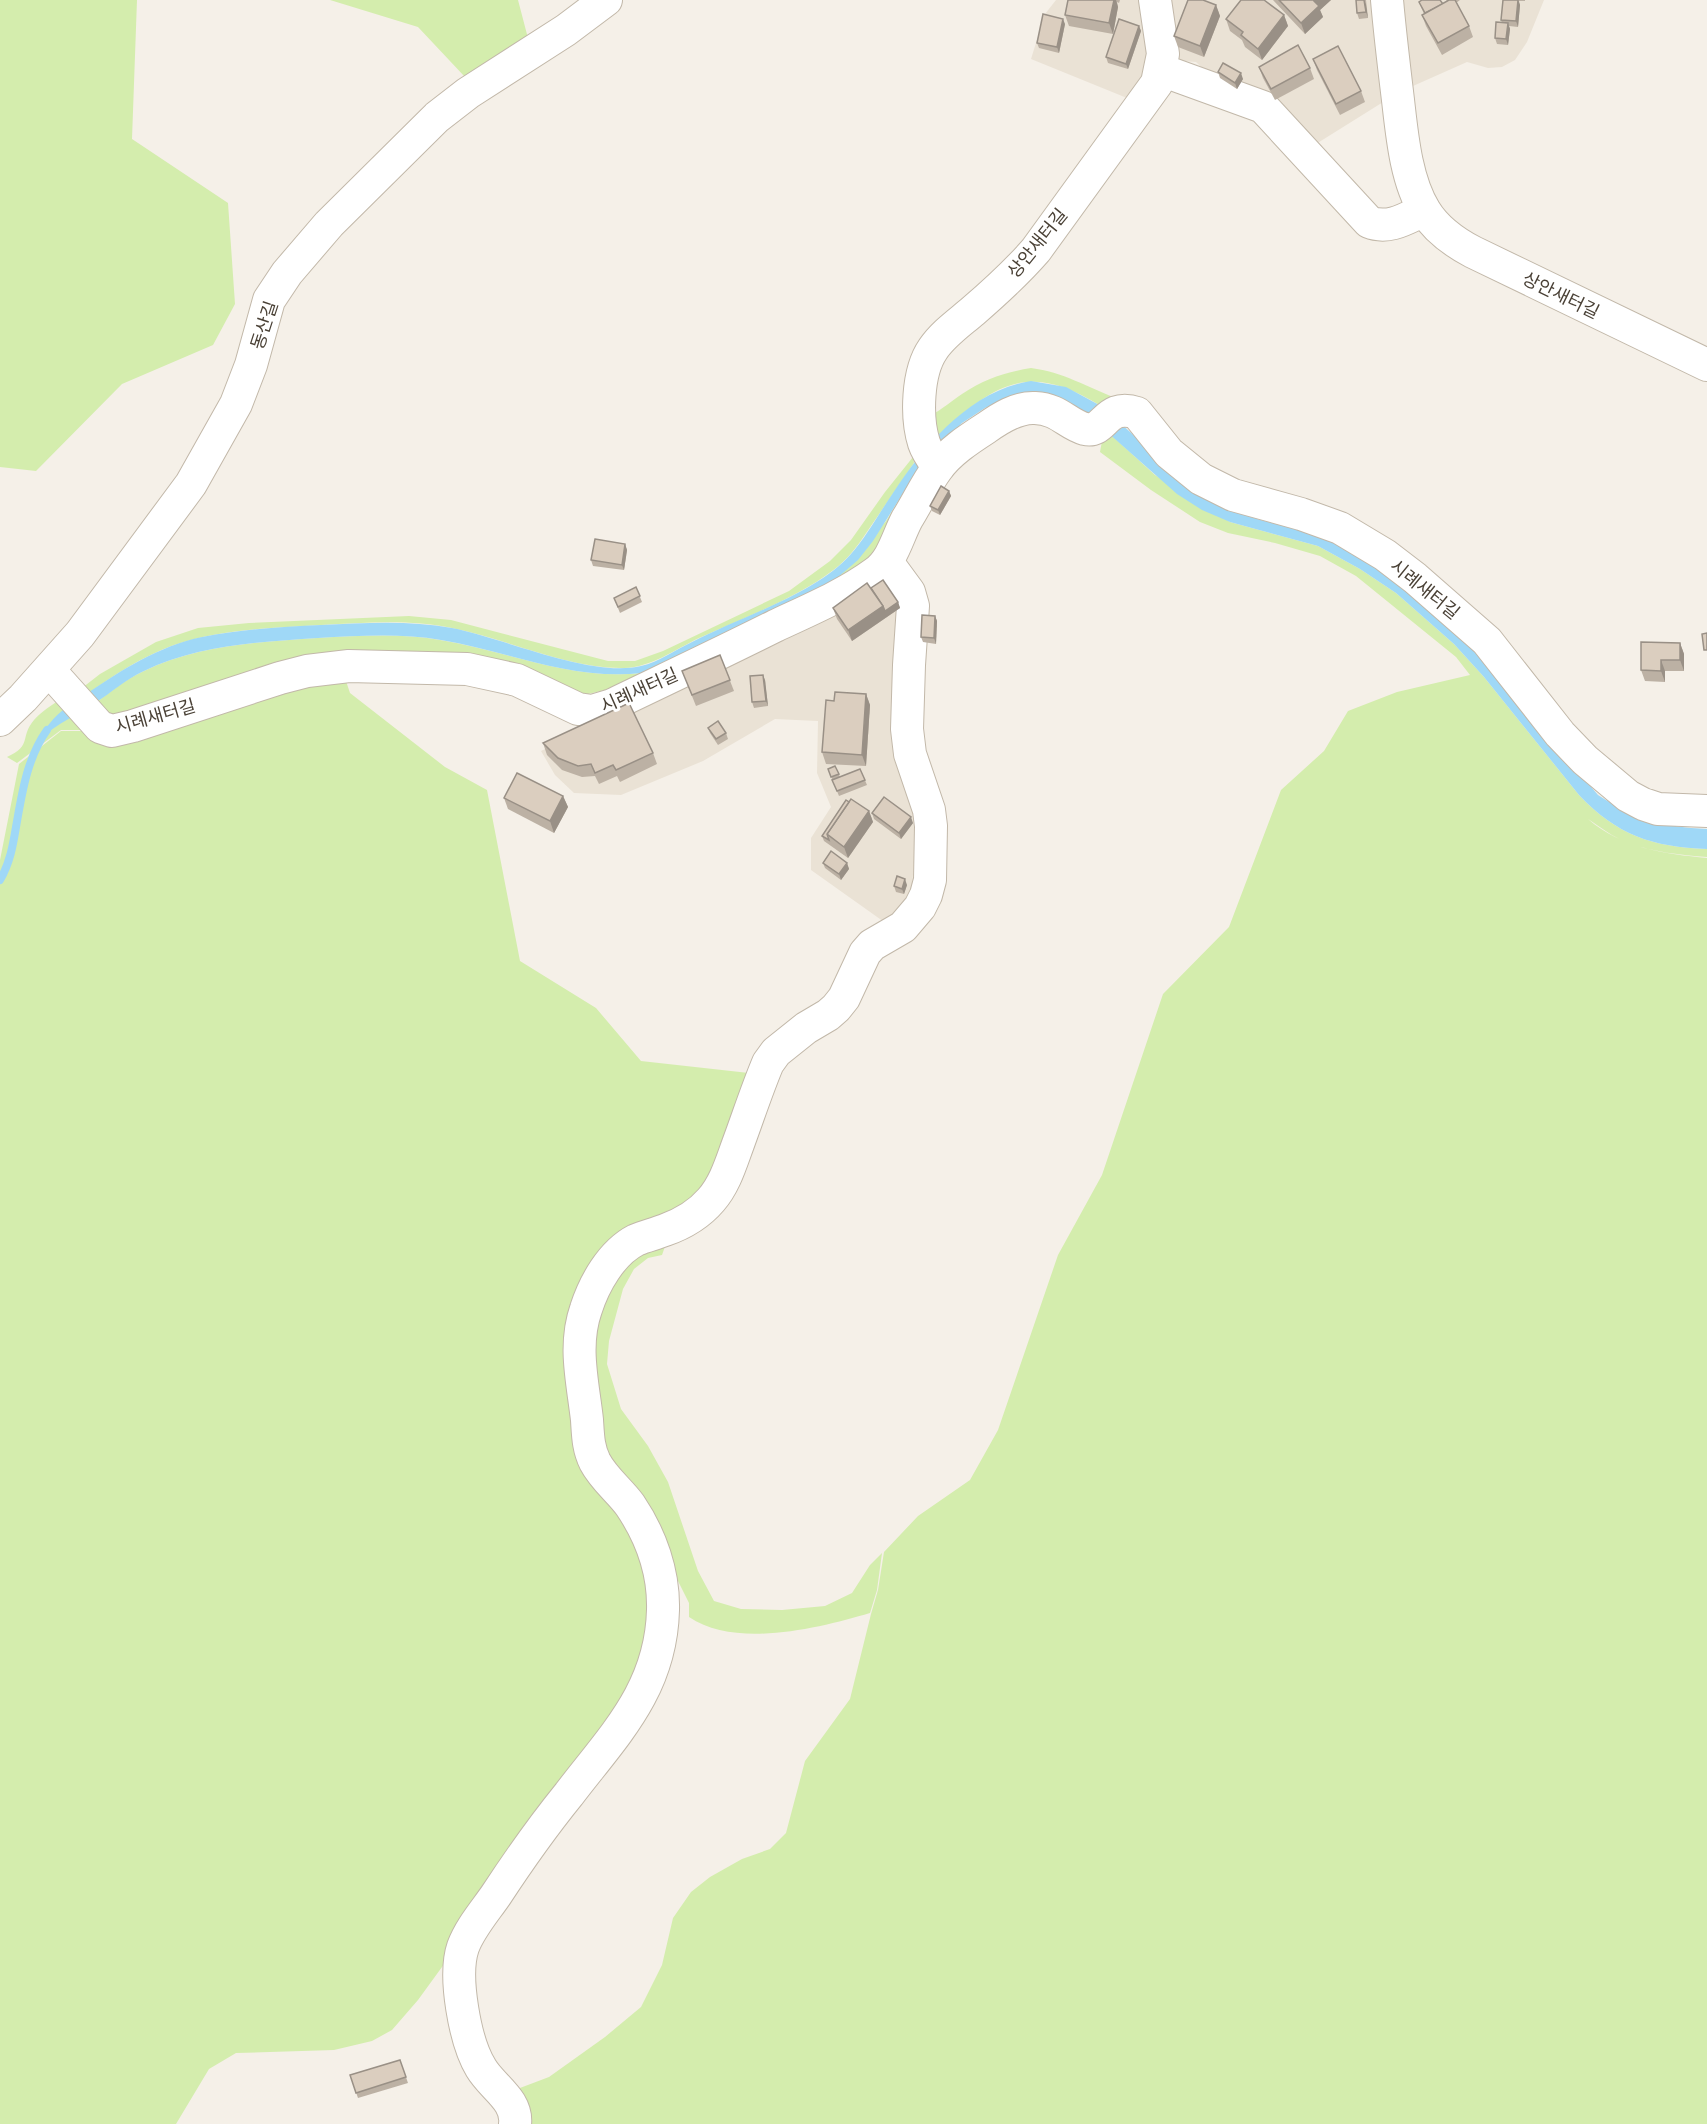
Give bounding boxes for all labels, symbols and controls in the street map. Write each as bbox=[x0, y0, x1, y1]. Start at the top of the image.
street label: 상안새터길 bbox=[1003, 204, 1071, 282]
street label: 상안새터길 bbox=[1519, 267, 1603, 323]
street label: 동산길 bbox=[246, 298, 282, 352]
street label: 시례새터길 bbox=[1386, 555, 1464, 623]
street label: 시례새터길 bbox=[597, 664, 681, 716]
street label: 시례새터길 bbox=[112, 694, 198, 738]

